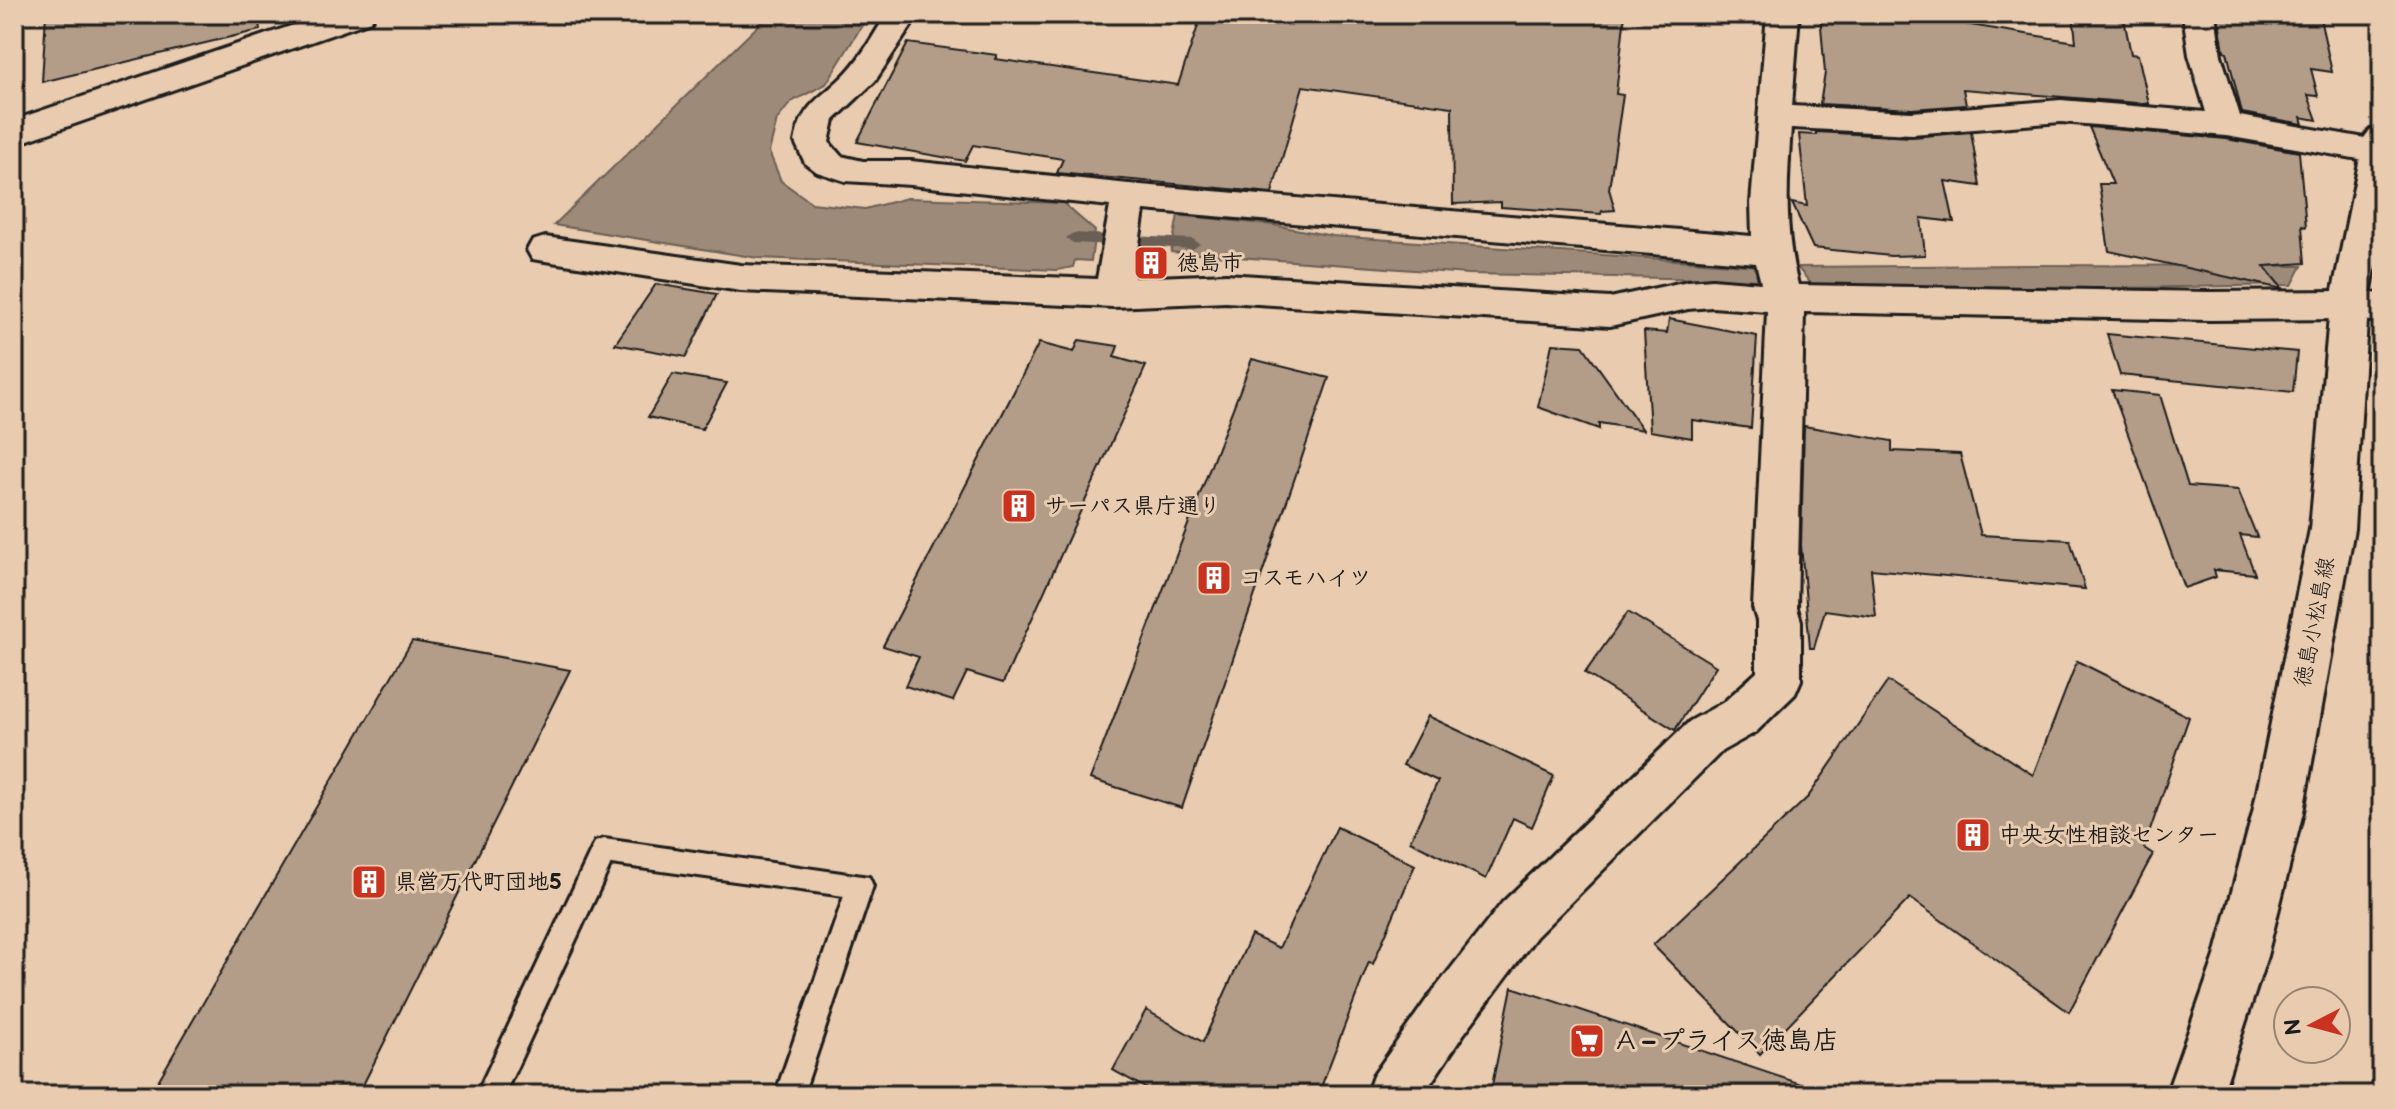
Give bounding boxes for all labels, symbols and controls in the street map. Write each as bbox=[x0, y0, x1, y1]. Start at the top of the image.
building icon: 徳島市 bbox=[1132, 244, 1170, 282]
place label: 徳島市 bbox=[1177, 250, 1243, 277]
building icon: サーパス県庁通り bbox=[1000, 487, 1038, 525]
place label: サーパス県庁通り bbox=[1045, 493, 1221, 520]
street label: 徳島小松島線 bbox=[2289, 555, 2341, 689]
building icon: コスモハイツ bbox=[1195, 559, 1233, 597]
place label: コスモハイツ bbox=[1240, 565, 1371, 592]
building icon: 中央女性相談センター bbox=[1954, 816, 1992, 854]
place label: 中央女性相談センター bbox=[1999, 822, 2219, 849]
building icon: 県営万代町団地5 bbox=[350, 863, 388, 901]
place label: 県営万代町団地5 bbox=[395, 869, 562, 896]
north arrow bbox=[2272, 985, 2352, 1065]
text: N bbox=[2279, 1017, 2308, 1037]
supermarket icon: Ａ−プライス徳島店 bbox=[1568, 1022, 1606, 1060]
place label: Ａ−プライス徳島店 bbox=[1613, 1026, 1839, 1057]

